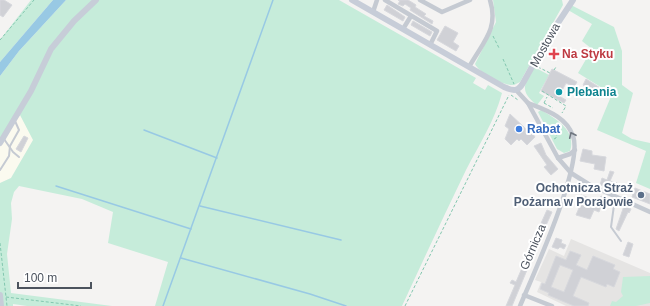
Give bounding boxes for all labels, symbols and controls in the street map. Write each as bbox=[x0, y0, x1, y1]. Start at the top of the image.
street label: Mostowa bbox=[527, 20, 563, 69]
place label: Na Styku bbox=[562, 47, 613, 61]
marker: Na Styku bbox=[549, 49, 559, 59]
place label: Plebania bbox=[567, 85, 617, 99]
marker: Plebania bbox=[554, 87, 564, 97]
place label: Rabat bbox=[527, 122, 560, 136]
marker: Rabat bbox=[514, 124, 524, 134]
one-way arrow bbox=[569, 132, 577, 139]
place label: Ochotnicza Straż Pożarna w Porajowie bbox=[514, 181, 633, 209]
marker: Ochotnicza Straż Pożarna w Porajowie bbox=[636, 190, 646, 200]
street label: Górnicza bbox=[517, 222, 549, 272]
scale bar bbox=[18, 264, 91, 290]
text: 100 m bbox=[24, 271, 57, 285]

